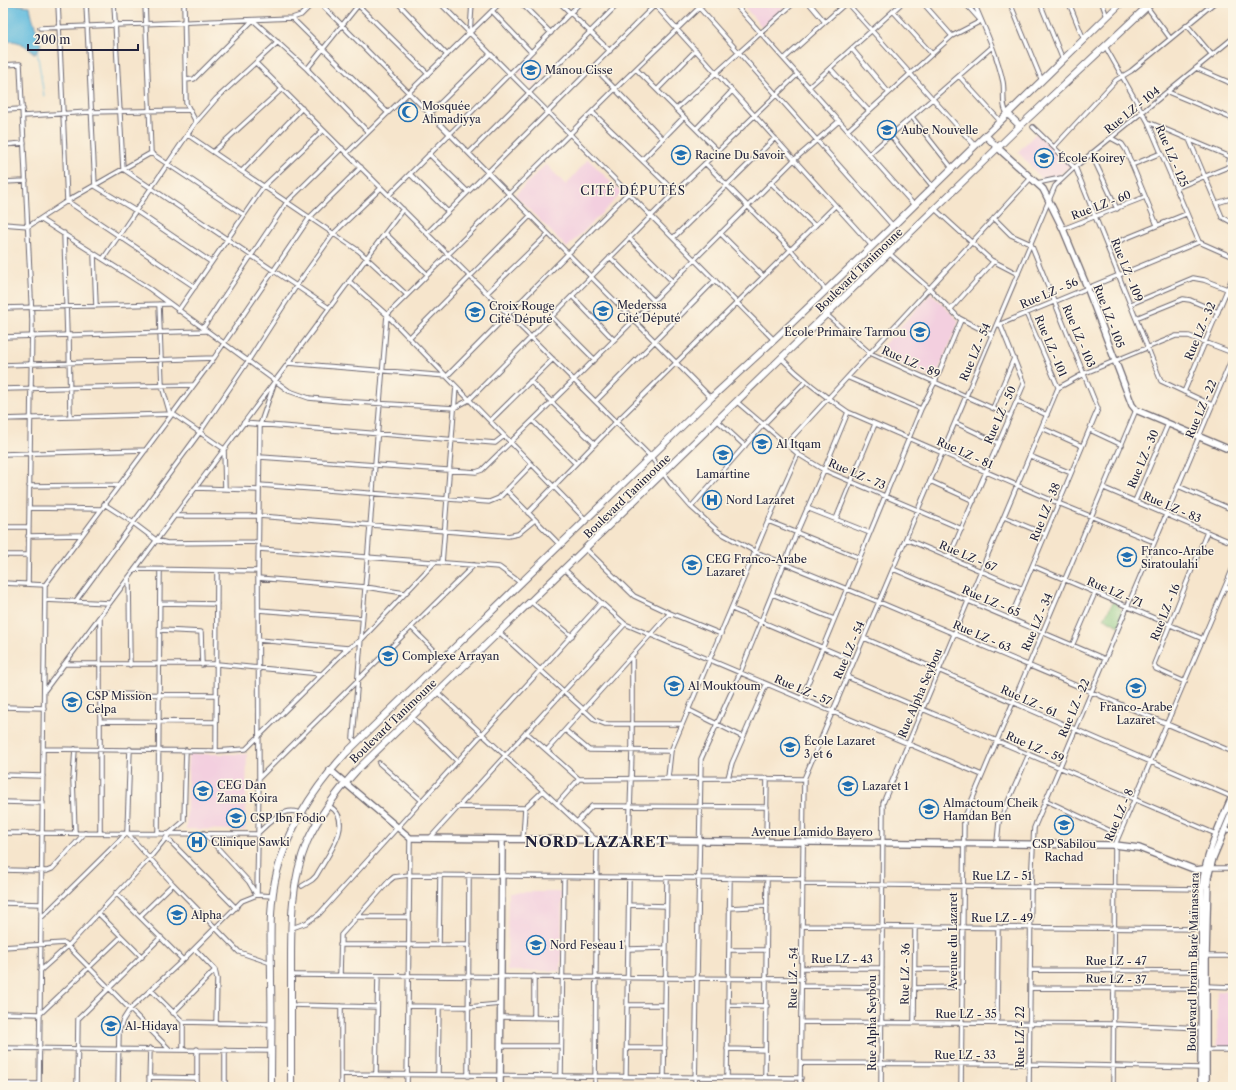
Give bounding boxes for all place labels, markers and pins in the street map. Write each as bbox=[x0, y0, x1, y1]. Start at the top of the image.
school or university icon: Manou Cisse bbox=[520, 59, 542, 81]
place label: Manou Cisse bbox=[545, 63, 613, 77]
place label: Mosquée Ahmadiyya bbox=[421, 99, 481, 126]
mosque icon: Mosquée Ahmadiyya bbox=[397, 101, 419, 123]
school or university icon: Aube Nouvelle bbox=[876, 119, 898, 141]
place label: Aube Nouvelle bbox=[900, 123, 978, 137]
school or university icon: Racine Du Savoir bbox=[670, 144, 692, 166]
school or university icon: École Koirey bbox=[1033, 147, 1055, 169]
place label: Racine Du Savoir bbox=[695, 148, 785, 162]
place label: École Koirey bbox=[1058, 151, 1126, 165]
place label: Mederssa Cité Député bbox=[617, 298, 681, 325]
place label: Croix Rouge Cité Député bbox=[489, 299, 555, 326]
school or university icon: Mederssa Cité Député bbox=[592, 300, 614, 322]
school or university icon: Croix Rouge Cité Député bbox=[464, 301, 486, 323]
school or university icon: École Primaire Tarmou bbox=[909, 321, 931, 343]
place label: École Primaire Tarmou bbox=[784, 325, 906, 339]
school or university icon: Al Itqam bbox=[751, 433, 773, 455]
place label: Al Itqam bbox=[775, 437, 822, 451]
school or university icon: Lamartine bbox=[712, 444, 734, 466]
place label: Lamartine bbox=[696, 467, 750, 481]
hospital icon: Nord Lazaret bbox=[701, 489, 723, 511]
place label: Nord Lazaret bbox=[726, 493, 795, 507]
place label: Franco-Arabe Siratoulahi bbox=[1141, 544, 1214, 571]
school or university icon: Franco-Arabe Siratoulahi bbox=[1116, 546, 1138, 568]
place label: CEG Franco-Arabe Lazaret bbox=[706, 552, 807, 579]
school or university icon: CEG Franco-Arabe Lazaret bbox=[681, 554, 703, 576]
school or university icon: Complexe Arrayan bbox=[377, 645, 399, 667]
place label: Complexe Arrayan bbox=[402, 649, 500, 663]
school or university icon: Al Mouktoum bbox=[663, 675, 685, 697]
school or university icon: Franco-Arabe Lazaret bbox=[1125, 677, 1147, 699]
place label: Al Mouktoum bbox=[687, 679, 761, 693]
place label: CSP Mission Celpa bbox=[86, 689, 152, 716]
school or university icon: CSP Mission Celpa bbox=[61, 691, 83, 713]
place label: Franco-Arabe Lazaret bbox=[1099, 700, 1173, 727]
place label: École Lazaret 3 et 6 bbox=[804, 734, 876, 761]
school or university icon: École Lazaret 3 et 6 bbox=[779, 736, 801, 758]
school or university icon: Lazaret 1 bbox=[837, 775, 859, 797]
place label: CEG Dan Zama Koira bbox=[217, 778, 278, 805]
place label: Lazaret 1 bbox=[862, 779, 909, 793]
school or university icon: CEG Dan Zama Koira bbox=[192, 780, 214, 802]
place label: Almactoum Cheik Hamdan Ben bbox=[942, 796, 1039, 823]
school or university icon: Almactoum Cheik Hamdan Ben bbox=[918, 798, 940, 820]
school or university icon: CSP Ibn Fodio bbox=[225, 807, 247, 829]
place label: CSP Ibn Fodio bbox=[250, 811, 326, 825]
school or university icon: CSP Sabilou Rachad bbox=[1053, 814, 1075, 836]
hospital icon: Clinique Sawki bbox=[186, 831, 208, 853]
place label: Clinique Sawki bbox=[211, 835, 290, 849]
place label: CSP Sabilou Rachad bbox=[1032, 837, 1096, 864]
school or university icon: Alpha bbox=[166, 904, 188, 926]
place label: Alpha bbox=[190, 908, 222, 922]
school or university icon: Nord Feseau 1 bbox=[525, 934, 547, 956]
place label: Nord Feseau 1 bbox=[550, 938, 624, 952]
school or university icon: Al-Hidaya bbox=[100, 1015, 122, 1037]
place label: Al-Hidaya bbox=[124, 1019, 178, 1033]

